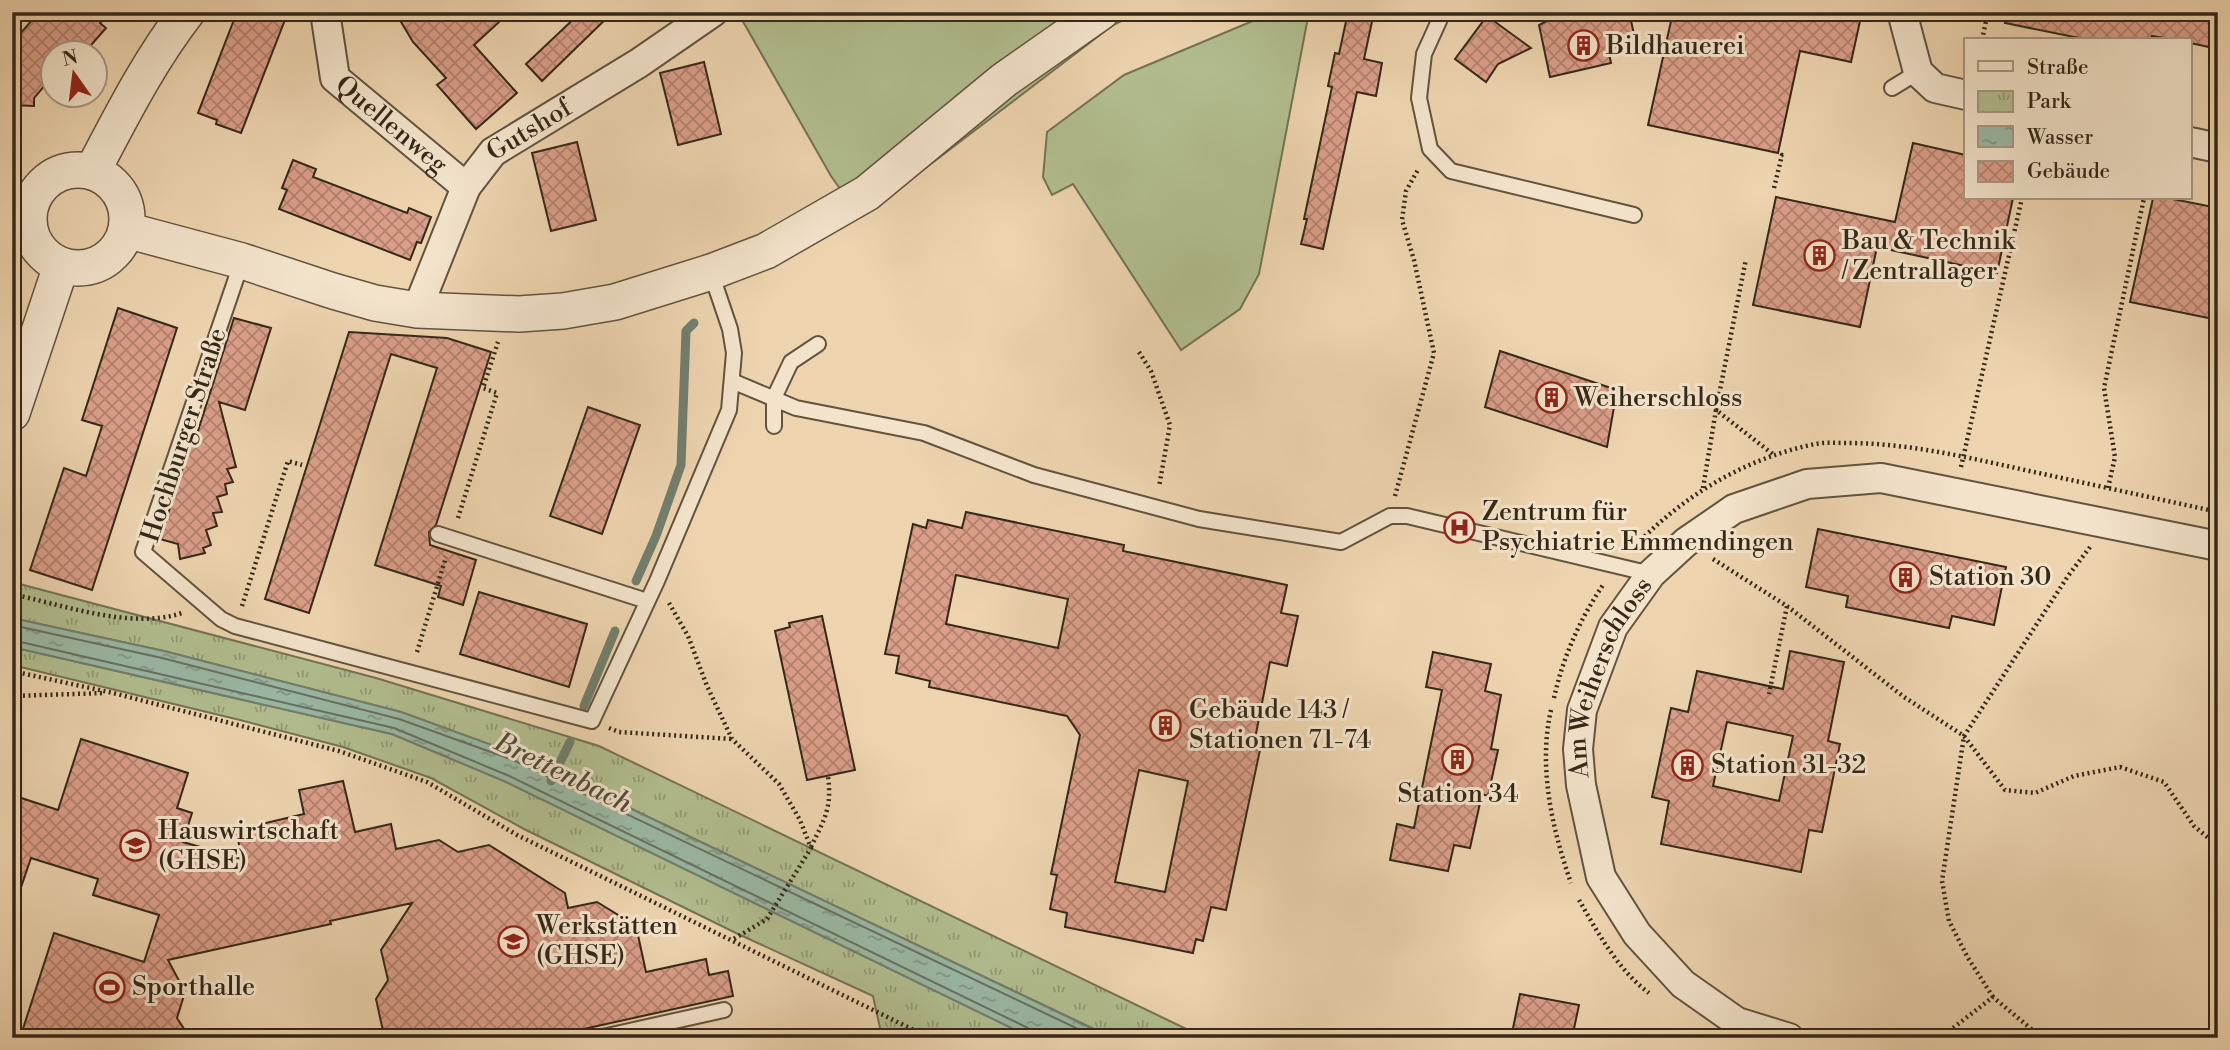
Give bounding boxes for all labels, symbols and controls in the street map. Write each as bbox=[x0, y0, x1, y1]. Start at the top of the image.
building icon: Bildhauerei bbox=[1566, 29, 1600, 63]
place label: Bildhauerei bbox=[1605, 30, 1745, 62]
north arrow bbox=[38, 38, 108, 108]
legend bbox=[1964, 38, 2192, 200]
text: N bbox=[60, 45, 80, 72]
text: Straße bbox=[2027, 55, 2089, 81]
street label: Quellenweg bbox=[329, 69, 454, 181]
text: Park bbox=[2027, 89, 2072, 115]
street label: Gutshof bbox=[481, 91, 579, 168]
text: Wasser bbox=[2026, 125, 2093, 151]
text: Gebäude bbox=[2027, 159, 2110, 185]
place label: Bau & Technik / Zentrallager bbox=[1841, 225, 2016, 287]
building icon: Bau & Technik / Zentrallager bbox=[1802, 239, 1836, 273]
street label: Hochburger Straße bbox=[134, 324, 234, 546]
building icon: Weiherschloss bbox=[1534, 381, 1568, 415]
place label: Weiherschloss bbox=[1573, 382, 1742, 414]
place label: Zentrum für Psychiatrie Emmendingen bbox=[1482, 496, 1794, 558]
hospital icon: Zentrum für Psychiatrie Emmendingen bbox=[1442, 510, 1476, 544]
building icon: Station 30 bbox=[1889, 560, 1923, 594]
place label: Station 30 bbox=[1929, 561, 2052, 593]
street label: Am Weiherschloss bbox=[1561, 571, 1659, 781]
place label: Gebäude 143 / Stationen 71-74 bbox=[1189, 694, 1371, 756]
building icon: Gebäude 143 / Stationen 71-74 bbox=[1149, 708, 1183, 742]
water label: Brettenbach bbox=[488, 724, 638, 821]
building icon: Station 34 bbox=[1441, 742, 1475, 776]
building icon: Station 31-32 bbox=[1671, 748, 1705, 782]
place label: Station 31-32 bbox=[1711, 749, 1866, 781]
place label: Station 34 bbox=[1397, 778, 1519, 810]
place label: Hauswirtschaft (GHSE) bbox=[158, 815, 339, 877]
school or university icon: Hauswirtschaft (GHSE) bbox=[118, 829, 152, 863]
place label: Werkstätten (GHSE) bbox=[535, 910, 678, 972]
school or university icon: Werkstätten (GHSE) bbox=[496, 924, 530, 958]
sports icon: Sporthalle bbox=[92, 970, 126, 1004]
place label: Sporthalle bbox=[132, 971, 255, 1003]

